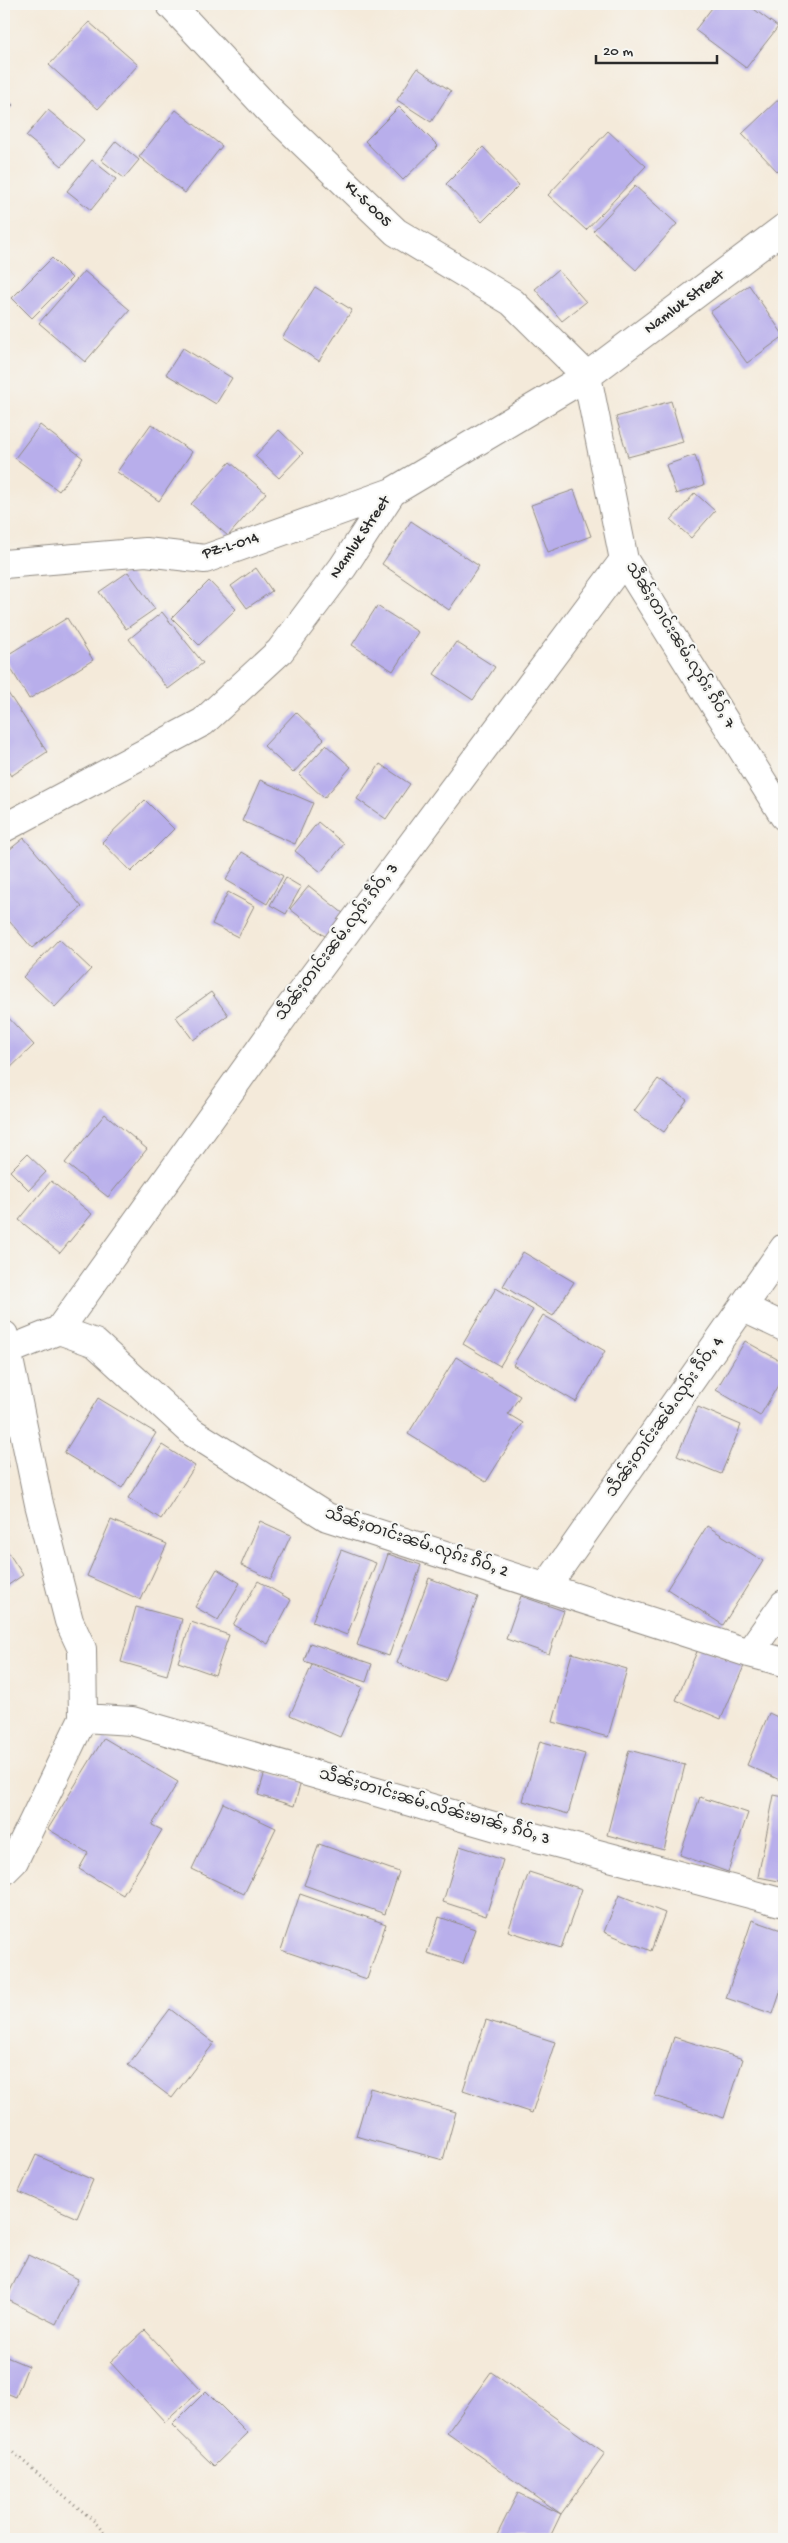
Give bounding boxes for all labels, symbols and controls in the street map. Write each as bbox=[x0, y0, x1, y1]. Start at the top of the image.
scale bar bbox=[596, 32, 717, 64]
text: 20 m bbox=[603, 43, 633, 61]
street label: KL-S-005 bbox=[339, 178, 395, 232]
street label: Namluk Street bbox=[641, 266, 730, 339]
street label: Namluk Street bbox=[326, 492, 396, 583]
street label: PZ-L-014 bbox=[199, 529, 262, 565]
street label: သဵၼ်ႈတၢင်းၼမ်ႉလုၵ်း ၵဵဝ်ႇ 7 bbox=[618, 557, 743, 734]
street label: သဵၼ်ႈတၢင်းၼမ်ႉလုၵ်း ၵဵဝ်ႇ 3 bbox=[269, 857, 405, 1027]
street label: သဵၼ်ႈတၢင်းၼမ်ႉလုၵ်း ၵဵဝ်ႇ 4 bbox=[599, 1331, 731, 1503]
street label: သဵၼ်ႈတၢင်းၼမ်ႉလုၵ်း ၵဵဝ်ႇ 2 bbox=[321, 1501, 512, 1585]
street label: သဵၼ်ႈတၢင်းၼမ်ႉလိၼ်းၶၢၼ်ႇ ၵဵဝ်ႇ 3 bbox=[316, 1761, 553, 1850]

